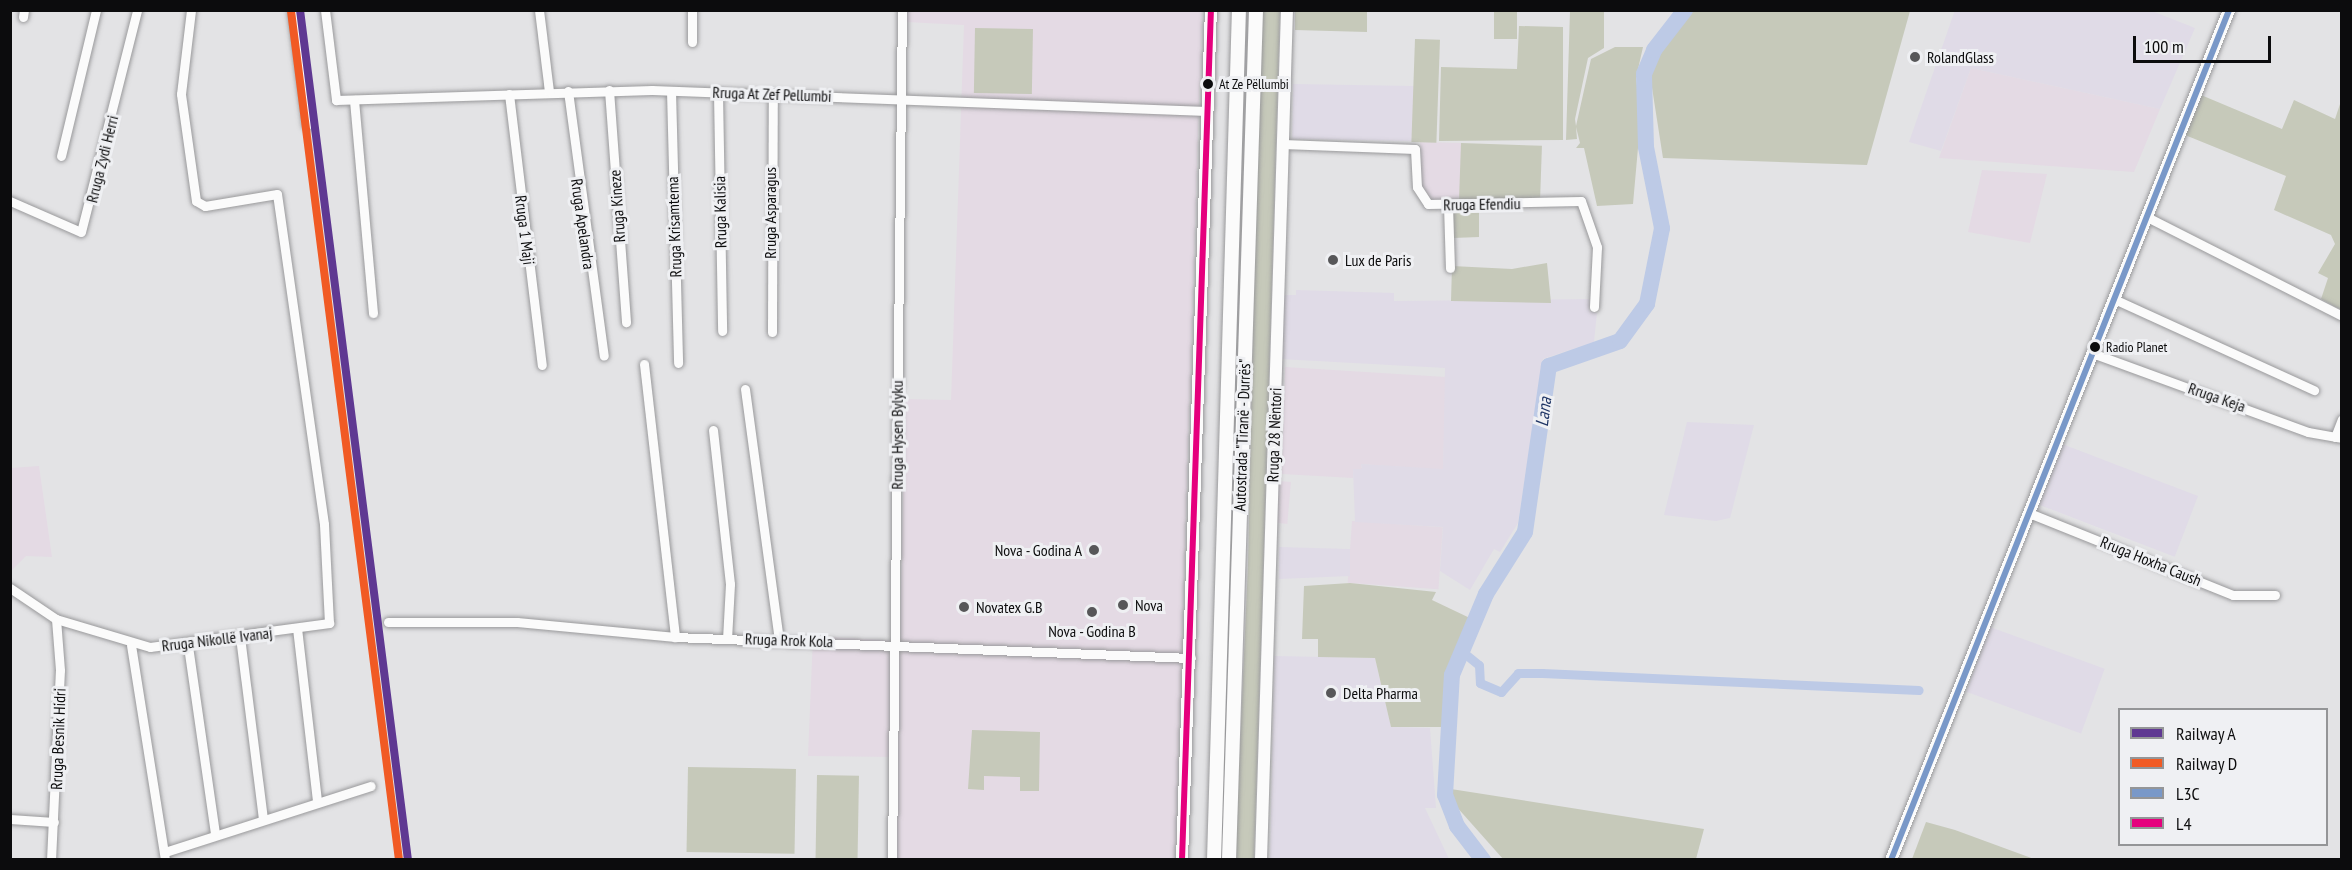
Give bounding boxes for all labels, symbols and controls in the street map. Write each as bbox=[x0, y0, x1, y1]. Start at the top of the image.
scale bar bbox=[2136, 24, 2274, 62]
text: 100 m bbox=[2144, 35, 2184, 58]
place label: RolandGlass bbox=[1927, 47, 1994, 67]
marker: RolandGlass bbox=[1908, 50, 1922, 64]
place label: At Ze Pëllumbi bbox=[1219, 76, 1289, 92]
marker: At Ze Pëllumbi bbox=[1202, 78, 1214, 90]
street label: Rruga At Zef Pellumbi bbox=[712, 82, 832, 106]
street label: Rruga Zydi Herri bbox=[82, 113, 122, 205]
street label: Rruga Asparagus bbox=[760, 167, 780, 259]
street label: Rruga Kineze bbox=[605, 169, 629, 243]
street label: Rruga Krisamtema bbox=[663, 176, 685, 278]
street label: Rruga Kalisia bbox=[710, 176, 730, 248]
street label: Rruga Apelandra bbox=[567, 177, 599, 271]
street label: Rruga 1 Maji bbox=[511, 194, 539, 266]
street label: Rruga Efendiu bbox=[1443, 194, 1521, 214]
place label: Lux de Paris bbox=[1345, 250, 1412, 270]
marker: Lux de Paris bbox=[1326, 253, 1340, 267]
place label: Radio Planet bbox=[2106, 339, 2167, 355]
marker: Radio Planet bbox=[2089, 341, 2101, 353]
street label: Autostrada "Tiranë - Durrës" bbox=[1230, 357, 1254, 513]
street label: Rruga Keja bbox=[2186, 378, 2248, 416]
street label: Rruga Hysen Bylyku bbox=[887, 380, 907, 490]
street label: Rruga 28 Nëntori bbox=[1263, 387, 1285, 483]
water label: Lana bbox=[1531, 396, 1557, 428]
street label: Rruga Hoxha Caush bbox=[2098, 532, 2204, 590]
place label: Nova - Godina A bbox=[993, 540, 1082, 560]
marker: Nova - Godina A bbox=[1087, 543, 1101, 557]
place label: Nova bbox=[1135, 595, 1163, 615]
place label: Novatex G.B bbox=[976, 597, 1043, 617]
marker: Nova bbox=[1116, 598, 1130, 612]
marker: Novatex G.B bbox=[957, 600, 971, 614]
marker: Nova - Godina B bbox=[1085, 605, 1099, 619]
place label: Nova - Godina B bbox=[1048, 621, 1136, 641]
street label: Rruga Nikollë Ivanaj bbox=[161, 623, 273, 655]
street label: Rruga Rrok Kola bbox=[744, 629, 834, 651]
place label: Delta Pharma bbox=[1343, 683, 1418, 703]
marker: Delta Pharma bbox=[1324, 686, 1338, 700]
street label: Rruga Besnik Hidri bbox=[47, 688, 69, 790]
legend bbox=[2118, 708, 2328, 846]
text: Railway A bbox=[2176, 722, 2236, 745]
text: Railway D bbox=[2176, 752, 2237, 775]
text: L3C bbox=[2176, 782, 2200, 805]
text: L4 bbox=[2176, 812, 2192, 835]

